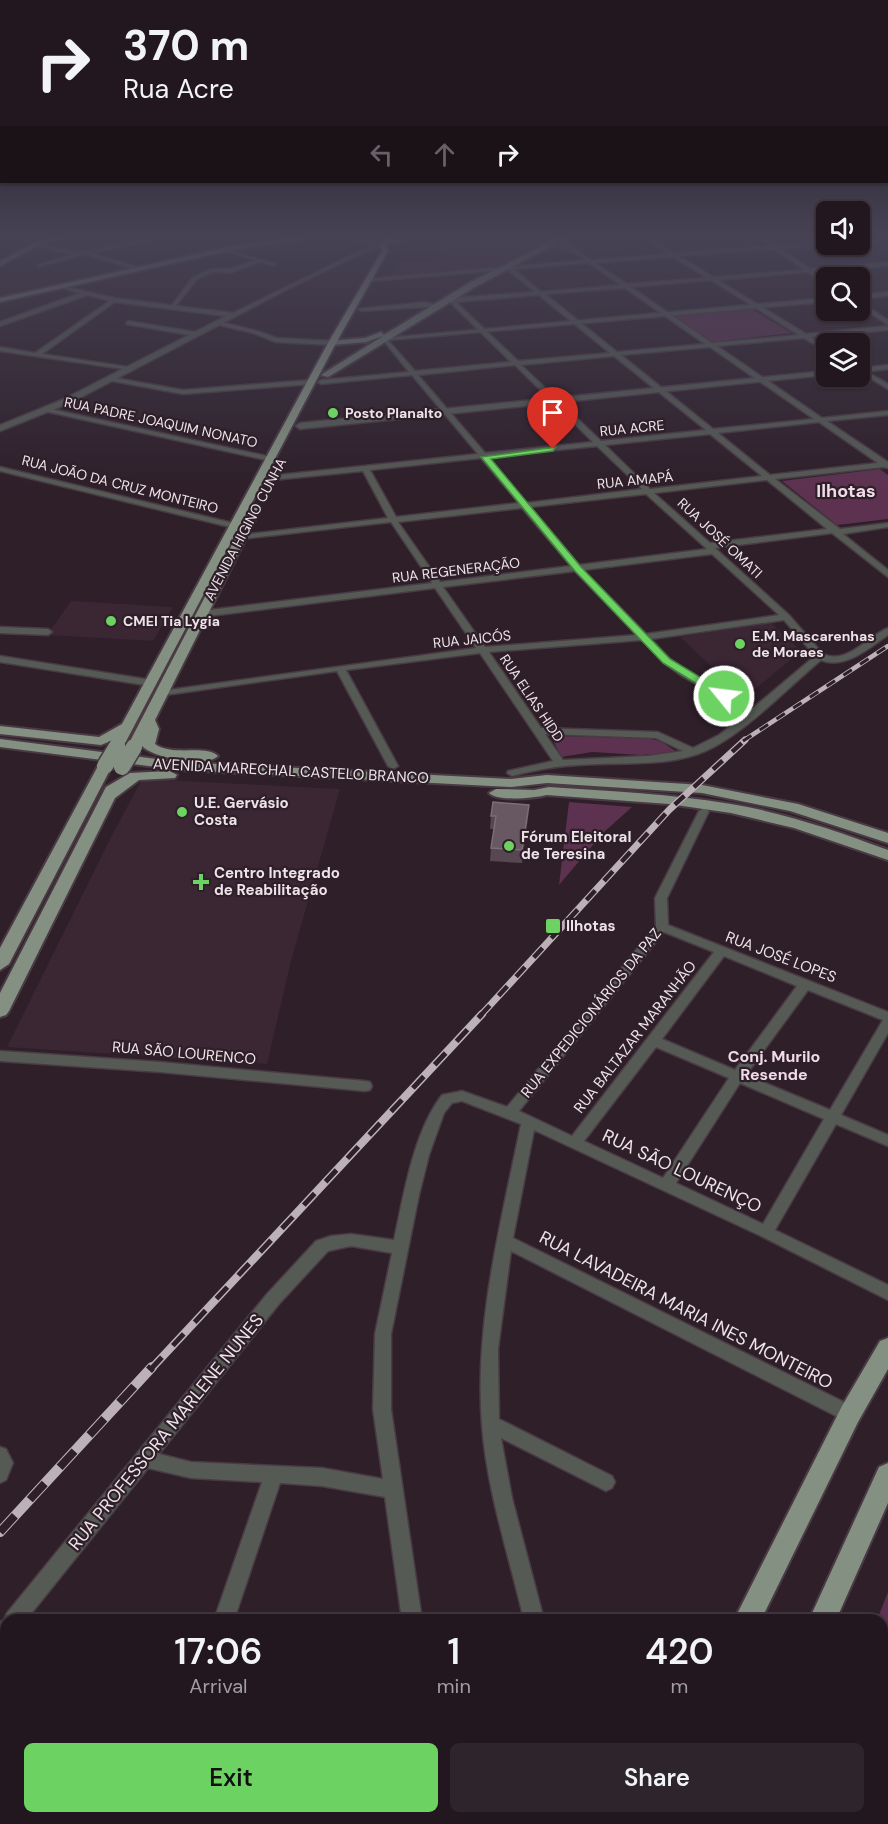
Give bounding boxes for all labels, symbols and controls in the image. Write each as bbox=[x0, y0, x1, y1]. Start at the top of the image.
text: 370 m bbox=[123, 18, 249, 73]
icon: right bbox=[24, 24, 102, 102]
text: Rua Acre bbox=[123, 71, 234, 106]
icon: left bbox=[365, 138, 398, 171]
icon: ahead bbox=[428, 138, 461, 171]
icon: right bbox=[491, 138, 524, 171]
map controls bbox=[816, 201, 870, 387]
button: sound bbox=[816, 201, 870, 255]
button: search bbox=[816, 267, 870, 321]
button: layers bbox=[816, 333, 870, 387]
pin bbox=[527, 387, 578, 449]
street label: RUA PADRE JOAQUIM NONATO bbox=[63, 393, 259, 451]
icon: arrive bbox=[536, 396, 569, 429]
place label: Posto Planalto bbox=[345, 404, 442, 422]
marker: Posto Planalto bbox=[326, 406, 340, 420]
street label: RUA ACRE bbox=[599, 416, 665, 440]
street label: RUA JOÃO DA CRUZ MONTEIRO bbox=[20, 451, 220, 517]
street label: AVENIDA HIGINO CUNHA bbox=[200, 455, 290, 603]
street label: RUA AMAPÁ bbox=[596, 467, 674, 493]
district label: Ilhotas bbox=[816, 479, 876, 503]
street label: RUA JOSÉ OMATI bbox=[674, 494, 766, 582]
street label: RUA REGENERAÇÃO bbox=[391, 553, 521, 587]
place label: CMEI Tia Lygia bbox=[123, 612, 220, 630]
marker: CMEI Tia Lygia bbox=[104, 614, 118, 628]
street label: RUA JAICÓS bbox=[432, 626, 512, 652]
place label: E.M. Mascarenhas de Moraes bbox=[752, 627, 875, 661]
marker: E.M. Mascarenhas de Moraes bbox=[733, 637, 747, 651]
street label: RUA ELIAS HIDD bbox=[496, 651, 568, 745]
position arrow bbox=[692, 664, 756, 728]
street label: AVENIDA MARECHAL CASTELO BRANCO bbox=[153, 754, 429, 788]
place label: U.E. Gervásio Costa bbox=[194, 793, 289, 830]
marker: U.E. Gervásio Costa bbox=[175, 805, 189, 819]
place label: Fórum Eleitoral de Teresina bbox=[521, 827, 631, 864]
marker: Fórum Eleitoral de Teresina bbox=[502, 839, 516, 853]
place label: Centro Integrado de Reabilitação bbox=[214, 863, 340, 900]
marker: Centro Integrado de Reabilitação bbox=[192, 873, 210, 891]
place label: Ilhotas bbox=[566, 916, 615, 936]
marker: Ilhotas bbox=[544, 917, 562, 935]
street label: RUA EXPEDICIONÁRIOS DA PAZ bbox=[516, 924, 666, 1102]
street label: RUA JOSÉ LOPES bbox=[723, 927, 839, 987]
street label: RUA BALTAZAR MARANHÃO bbox=[569, 957, 701, 1117]
street label: RUA SÃO LOURENCO bbox=[111, 1037, 257, 1069]
district label: Conj. Murilo Resende bbox=[728, 1046, 820, 1085]
street label: RUA SÃO LOURENÇO bbox=[598, 1124, 766, 1219]
street label: RUA LAVADEIRA MARIA INES MONTEIRO bbox=[535, 1225, 837, 1395]
street label: RUA PROFESSORA MARLENE NUNES bbox=[63, 1309, 269, 1555]
text: 17:06 bbox=[174, 1628, 263, 1675]
text: 1 bbox=[448, 1628, 460, 1675]
text: 420 bbox=[645, 1628, 714, 1675]
text: Arrival bbox=[189, 1673, 248, 1699]
text: min bbox=[437, 1673, 471, 1699]
text: m bbox=[671, 1673, 688, 1699]
button: Exit bbox=[24, 1743, 438, 1812]
button: Share bbox=[450, 1743, 864, 1812]

